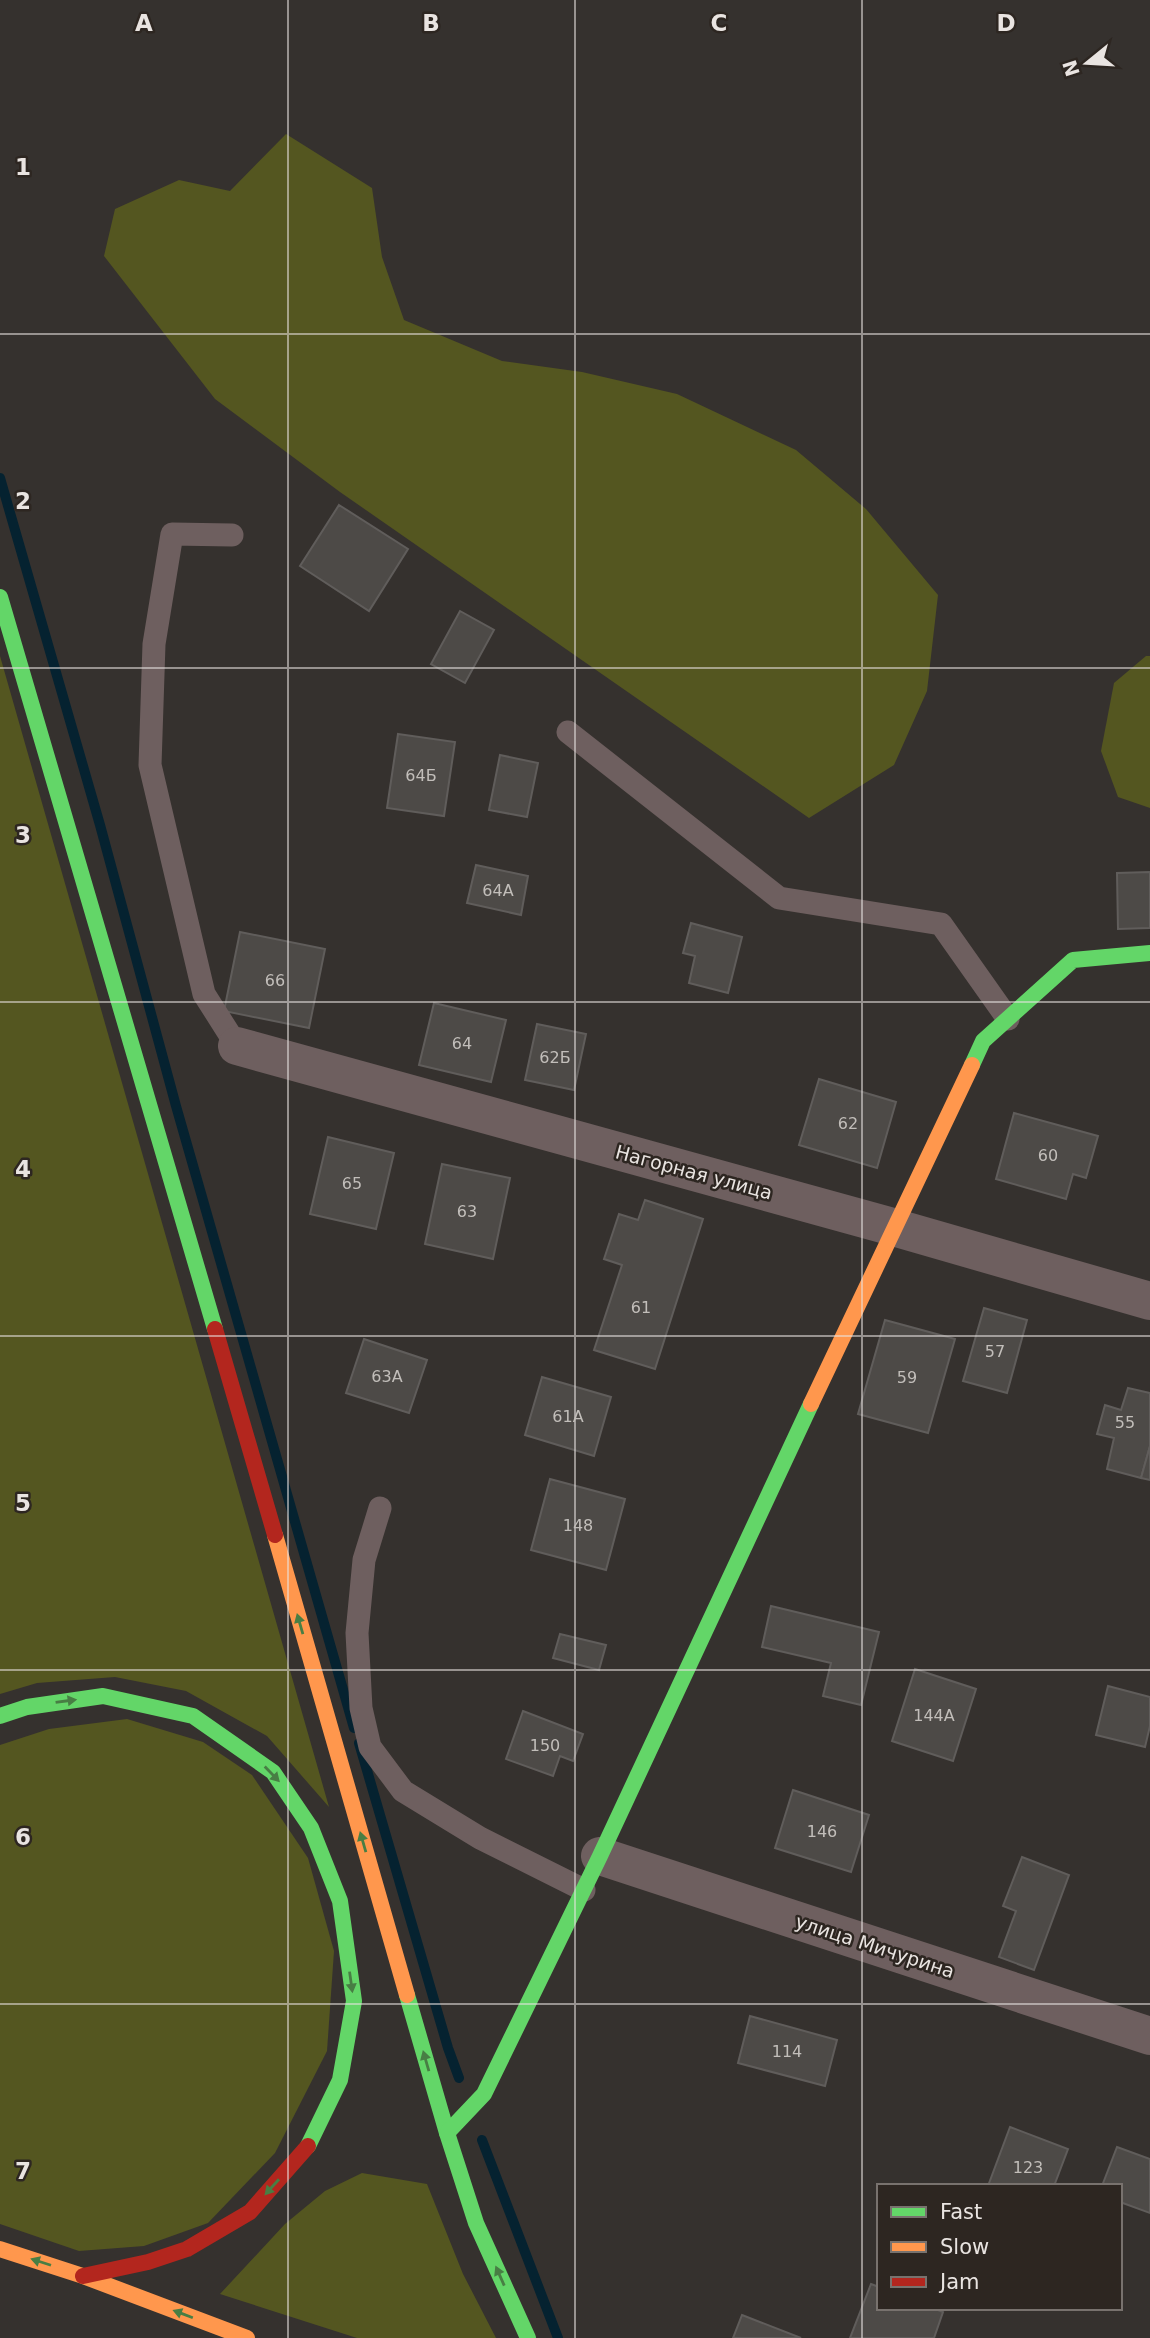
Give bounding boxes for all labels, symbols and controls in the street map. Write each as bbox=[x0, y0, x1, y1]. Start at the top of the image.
text: A bbox=[135, 10, 153, 36]
text: B bbox=[422, 10, 440, 36]
text: C bbox=[711, 10, 727, 36]
text: D bbox=[996, 10, 1016, 36]
north arrow bbox=[1052, 28, 1122, 98]
text: N bbox=[1058, 57, 1084, 79]
text: 1 bbox=[15, 154, 31, 180]
text: 2 bbox=[15, 488, 31, 514]
house number: 64Б bbox=[405, 766, 437, 785]
text: 3 bbox=[15, 822, 31, 848]
house number: 64А bbox=[482, 881, 514, 900]
house number: 66 bbox=[265, 971, 285, 990]
house number: 64 bbox=[452, 1034, 472, 1053]
house number: 62Б bbox=[539, 1048, 571, 1067]
house number: 62 bbox=[838, 1114, 858, 1133]
street label: Нагорная улица bbox=[613, 1140, 775, 1204]
house number: 60 bbox=[1038, 1146, 1058, 1165]
text: 4 bbox=[15, 1156, 31, 1182]
house number: 65 bbox=[342, 1174, 362, 1193]
house number: 63 bbox=[457, 1202, 477, 1221]
house number: 61 bbox=[631, 1298, 651, 1317]
house number: 57 bbox=[985, 1342, 1005, 1361]
house number: 63А bbox=[371, 1367, 403, 1386]
house number: 59 bbox=[897, 1368, 917, 1387]
house number: 61А bbox=[552, 1407, 584, 1426]
house number: 55 bbox=[1115, 1413, 1135, 1432]
text: 5 bbox=[15, 1490, 31, 1516]
house number: 148 bbox=[563, 1516, 593, 1535]
one-way arrow bbox=[295, 1613, 305, 1634]
one-way arrow bbox=[56, 1696, 78, 1707]
house number: 144А bbox=[913, 1706, 955, 1725]
house number: 150 bbox=[530, 1736, 560, 1755]
one-way arrow bbox=[264, 1765, 280, 1783]
house number: 146 bbox=[807, 1822, 837, 1841]
text: 6 bbox=[15, 1824, 31, 1850]
one-way arrow bbox=[358, 1832, 368, 1853]
street label: улица Мичурина bbox=[793, 1910, 957, 1982]
one-way arrow bbox=[346, 1971, 357, 1993]
house number: 114 bbox=[772, 2042, 802, 2061]
one-way arrow bbox=[421, 2050, 431, 2071]
text: 7 bbox=[15, 2158, 31, 2184]
house number: 123 bbox=[1013, 2158, 1043, 2177]
one-way arrow bbox=[264, 2178, 280, 2196]
legend bbox=[877, 2184, 1122, 2310]
text: Fast bbox=[940, 2200, 982, 2224]
text: Slow bbox=[940, 2235, 989, 2259]
one-way arrow bbox=[31, 2257, 52, 2267]
one-way arrow bbox=[494, 2266, 506, 2286]
text: Jam bbox=[938, 2270, 980, 2294]
one-way arrow bbox=[172, 2308, 193, 2319]

